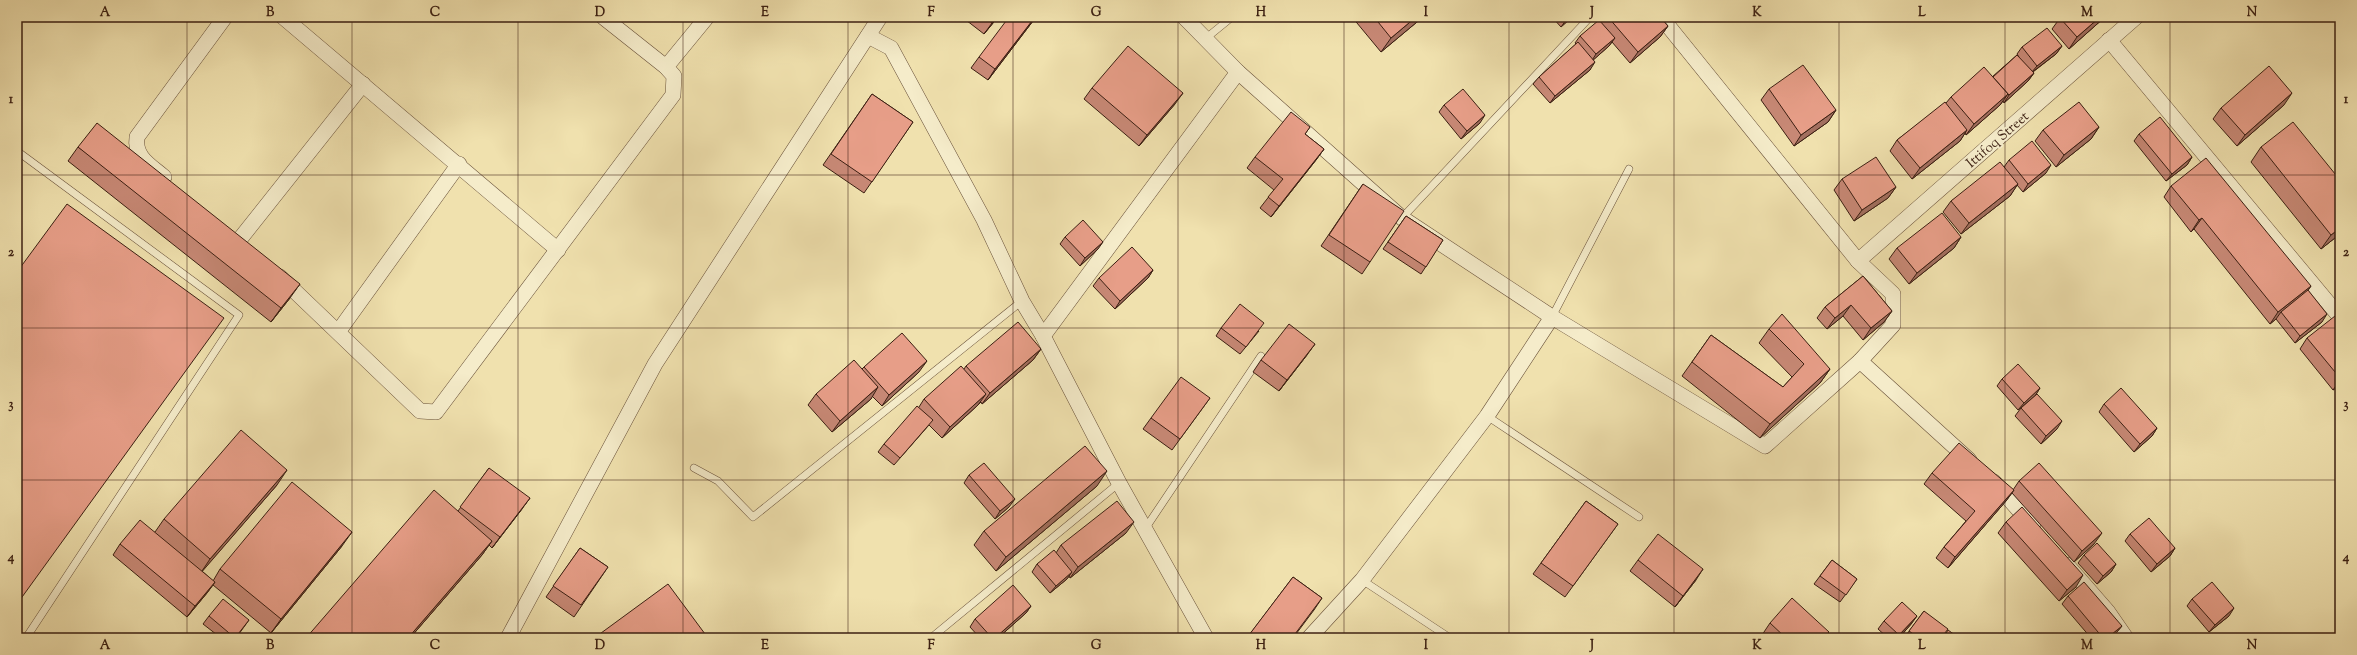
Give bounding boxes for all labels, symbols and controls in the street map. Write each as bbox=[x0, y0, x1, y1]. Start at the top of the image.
text: A bbox=[100, 4, 111, 22]
text: B bbox=[266, 4, 275, 22]
text: C bbox=[430, 4, 440, 22]
text: D bbox=[595, 4, 605, 22]
text: E bbox=[761, 4, 769, 22]
text: F bbox=[927, 4, 935, 22]
text: G bbox=[1091, 4, 1102, 22]
text: H bbox=[1256, 4, 1267, 22]
text: I bbox=[1424, 4, 1429, 22]
text: J bbox=[1589, 4, 1594, 22]
text: K bbox=[1752, 4, 1762, 22]
text: L bbox=[1918, 4, 1926, 22]
text: M bbox=[2081, 4, 2093, 22]
text: N bbox=[2247, 4, 2258, 22]
text: 1 bbox=[9, 91, 14, 109]
text: 1 bbox=[2344, 91, 2349, 109]
street label: Ittifoq Street bbox=[1963, 107, 2034, 173]
text: 2 bbox=[8, 244, 15, 262]
text: 2 bbox=[2343, 244, 2350, 262]
text: 3 bbox=[8, 396, 14, 414]
text: 3 bbox=[2343, 396, 2349, 414]
text: 4 bbox=[7, 549, 15, 567]
text: 4 bbox=[2342, 549, 2350, 567]
text: A bbox=[100, 637, 111, 655]
text: B bbox=[266, 637, 275, 655]
text: C bbox=[430, 637, 440, 655]
text: D bbox=[595, 637, 605, 655]
text: E bbox=[761, 637, 769, 655]
text: F bbox=[927, 637, 935, 655]
text: G bbox=[1091, 637, 1102, 655]
text: H bbox=[1256, 637, 1267, 655]
text: I bbox=[1424, 637, 1429, 655]
text: J bbox=[1589, 637, 1594, 655]
text: K bbox=[1752, 637, 1762, 655]
text: L bbox=[1918, 637, 1926, 655]
text: M bbox=[2081, 637, 2093, 655]
text: N bbox=[2247, 637, 2258, 655]

